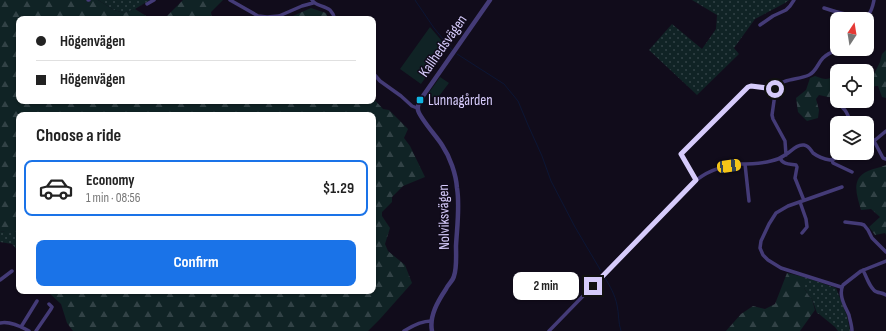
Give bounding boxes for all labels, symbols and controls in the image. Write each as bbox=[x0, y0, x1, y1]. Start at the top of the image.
street label: Kallhedsvägen bbox=[415, 11, 471, 81]
north arrow bbox=[830, 12, 874, 56]
map controls bbox=[830, 12, 874, 160]
text: Högenvägen bbox=[60, 32, 125, 51]
button: locate bbox=[830, 64, 874, 108]
text: Högenvägen bbox=[60, 70, 125, 89]
route start bbox=[766, 80, 784, 98]
place label: Lunnagården bbox=[428, 91, 493, 110]
marker: Lunnagården bbox=[415, 95, 425, 105]
button: layers bbox=[830, 116, 874, 160]
text: Choose a ride bbox=[36, 125, 121, 146]
car bbox=[716, 158, 742, 174]
icon: car bbox=[38, 170, 74, 206]
text: Economy bbox=[86, 171, 135, 190]
text: $1.29 bbox=[323, 179, 354, 198]
street label: Nolviksvägen bbox=[434, 184, 454, 250]
text: 1 min · 08:56 bbox=[86, 190, 141, 206]
button: Confirm bbox=[36, 240, 356, 286]
callout: 2 min bbox=[513, 272, 579, 300]
route end bbox=[584, 277, 602, 295]
text: 2 min bbox=[534, 278, 558, 294]

